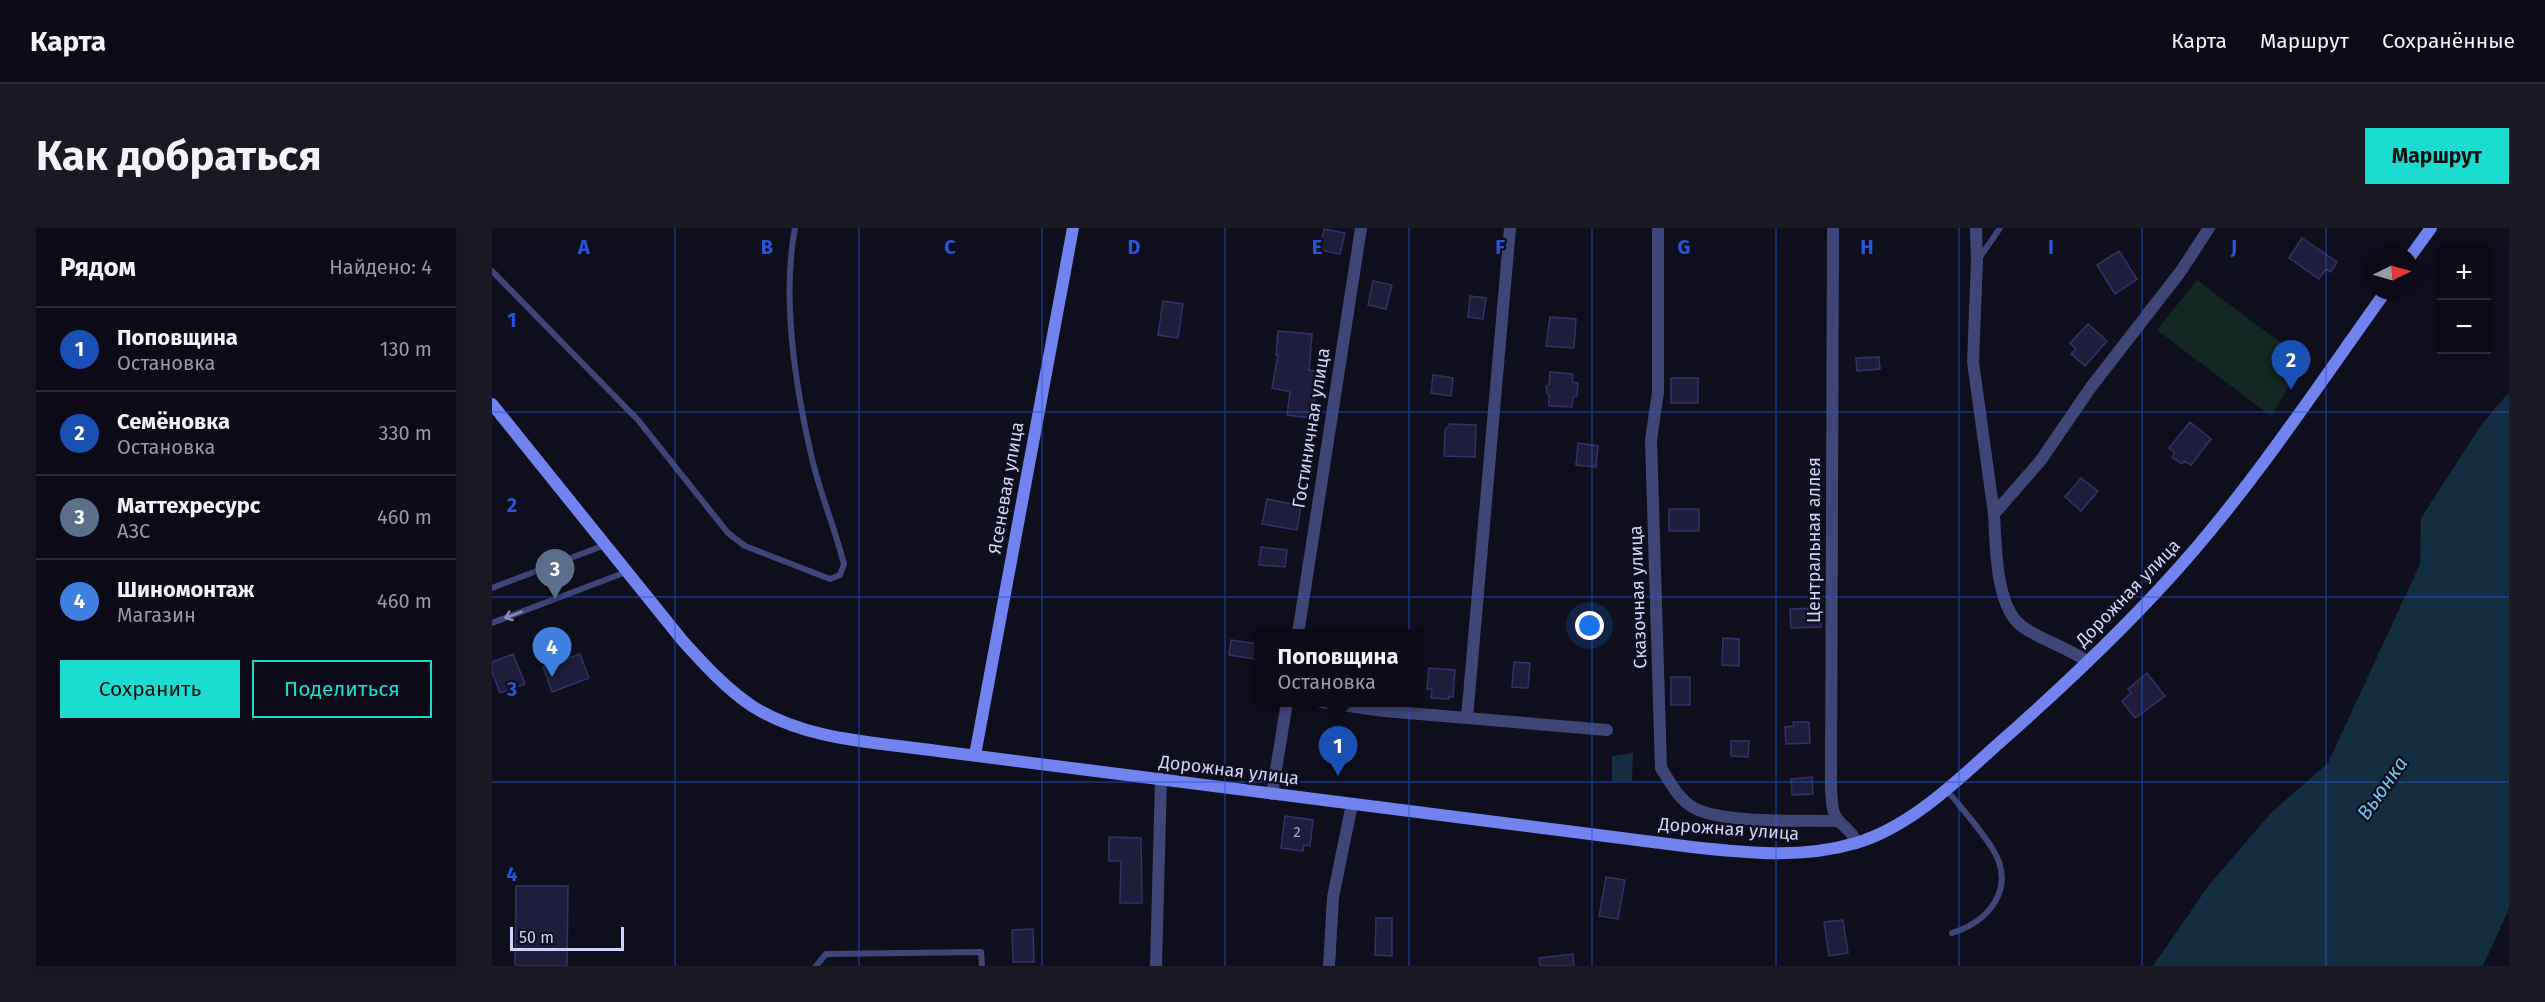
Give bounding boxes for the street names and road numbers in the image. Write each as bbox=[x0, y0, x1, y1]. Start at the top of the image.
street label: Гостиничная улица bbox=[1287, 346, 1335, 510]
street label: Ясеневая улица bbox=[984, 420, 1028, 556]
street label: Центральная аллея bbox=[1803, 457, 1825, 623]
street label: Сказочная улица bbox=[1625, 525, 1651, 669]
street label: Дорожная улица bbox=[2070, 535, 2185, 652]
street label: Дорожная улица bbox=[1157, 750, 1300, 789]
street label: Дорожная улица bbox=[1657, 813, 1800, 845]

